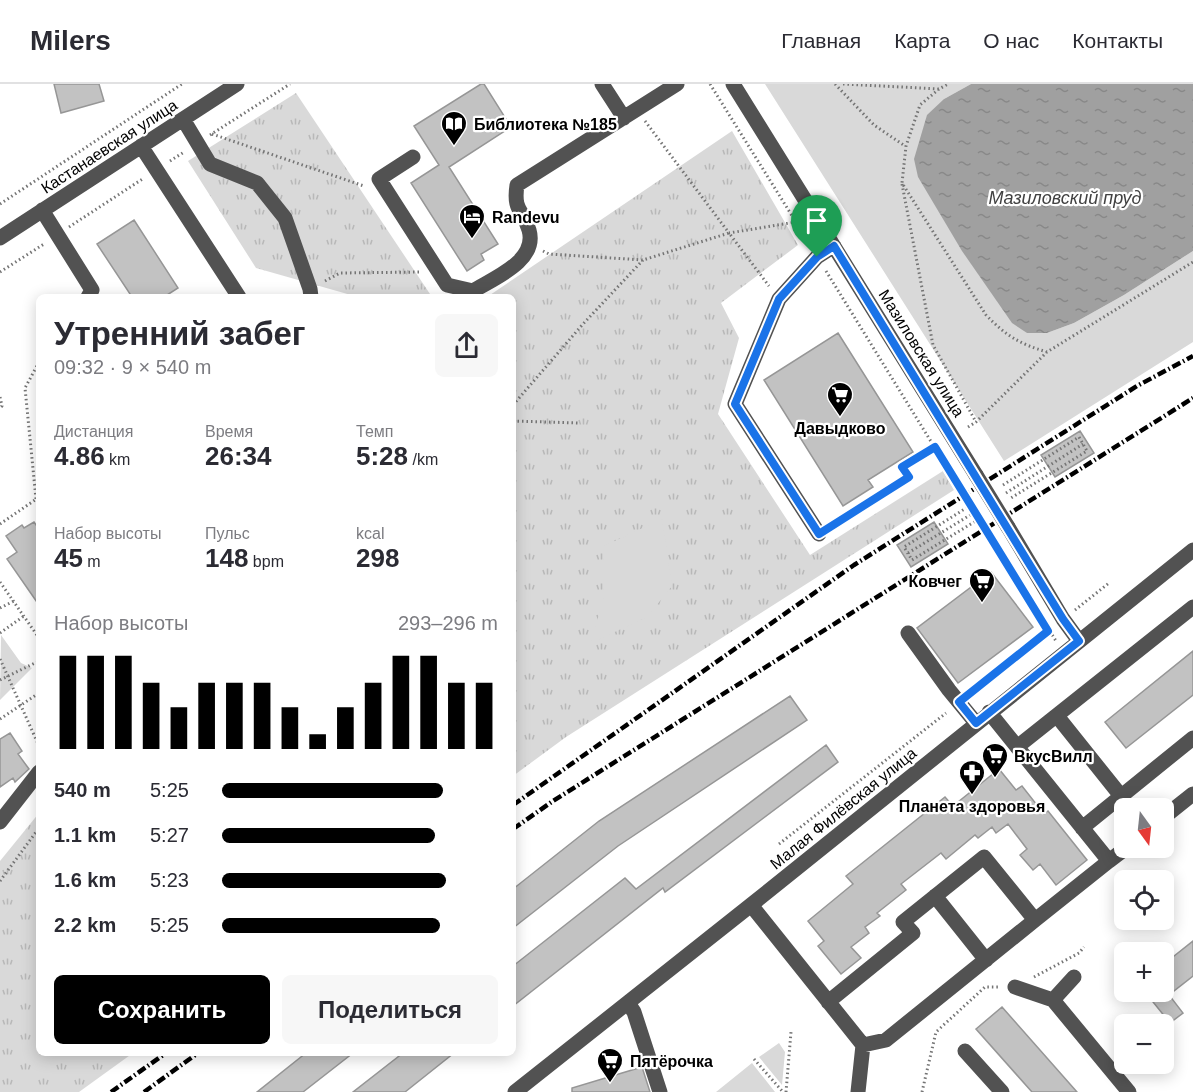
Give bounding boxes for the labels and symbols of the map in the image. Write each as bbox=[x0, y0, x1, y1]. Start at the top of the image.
street label: Кастанаевская улица bbox=[38, 96, 180, 197]
library icon: Библиотека №185 bbox=[439, 109, 469, 147]
place label: Библиотека №185 bbox=[474, 116, 617, 133]
water label: Мазиловский пруд bbox=[988, 188, 1142, 208]
pin bbox=[791, 195, 842, 257]
hotel icon: Randevu bbox=[457, 202, 487, 240]
place label: Randevu bbox=[492, 209, 560, 226]
street label: Мазиловская улица bbox=[876, 287, 968, 420]
supermarket icon: Давыдково bbox=[825, 380, 855, 418]
place label: Давыдково bbox=[795, 420, 886, 437]
supermarket icon: Ковчег bbox=[967, 566, 997, 604]
place label: Ковчег bbox=[908, 573, 962, 590]
supermarket icon: ВкусВилл bbox=[980, 741, 1010, 779]
street label: Малая Филёвская улица bbox=[767, 744, 920, 872]
place label: ВкусВилл bbox=[1014, 748, 1093, 765]
pharmacy icon: Планета здоровья bbox=[957, 758, 987, 796]
place label: Планета здоровья bbox=[899, 798, 1045, 815]
north arrow bbox=[1114, 798, 1174, 858]
supermarket icon: Пятёрочка bbox=[595, 1046, 625, 1084]
place label: Пятёрочка bbox=[630, 1053, 713, 1070]

